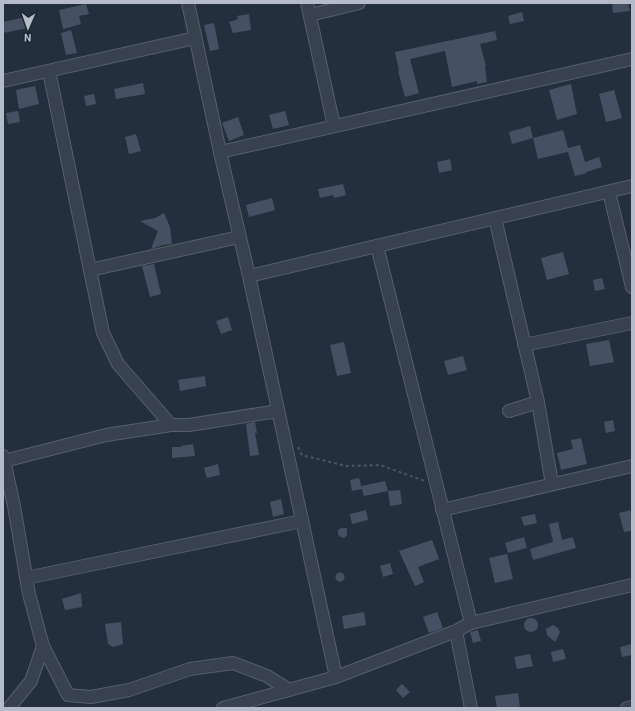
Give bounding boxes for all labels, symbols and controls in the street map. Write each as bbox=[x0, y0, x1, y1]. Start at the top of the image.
north arrow bbox=[8, 8, 48, 48]
text: N bbox=[24, 32, 32, 45]

